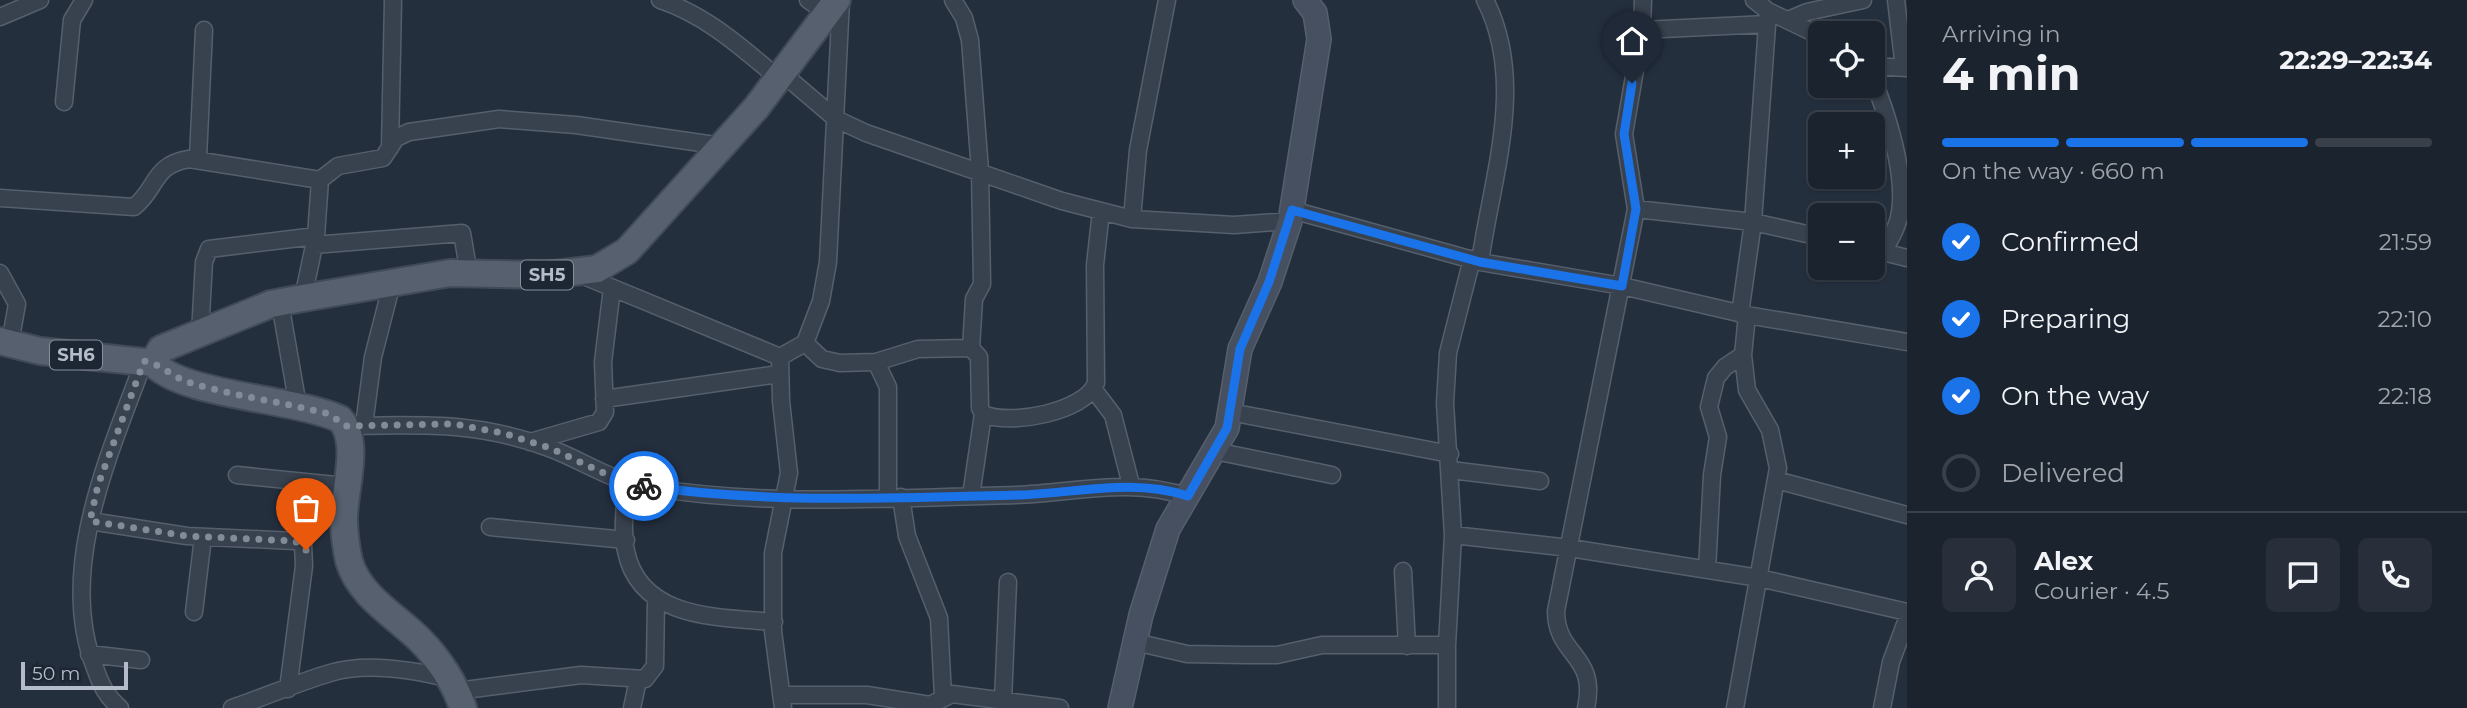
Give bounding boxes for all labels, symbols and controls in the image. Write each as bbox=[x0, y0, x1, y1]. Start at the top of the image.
pin bbox=[1602, 11, 1662, 83]
text: Arriving in bbox=[1942, 20, 2061, 48]
map controls bbox=[1808, 21, 1885, 280]
button: locate bbox=[1808, 21, 1885, 98]
icon: home bbox=[1613, 22, 1651, 60]
text: 22:29–22:34 bbox=[2279, 44, 2432, 76]
text: 4 min bbox=[1942, 45, 2081, 102]
button: + bbox=[1808, 112, 1885, 189]
text: On the way · 660 m bbox=[1942, 157, 2165, 185]
button: − bbox=[1808, 203, 1885, 280]
icon: check bbox=[1942, 223, 1980, 261]
text: Confirmed bbox=[2001, 226, 2140, 258]
text: 21:59 bbox=[2379, 228, 2432, 256]
road number: SH5 bbox=[521, 260, 573, 290]
icon: check bbox=[1942, 300, 1980, 338]
text: Preparing bbox=[2001, 303, 2130, 335]
text: 22:10 bbox=[2377, 305, 2432, 333]
road number: SH6 bbox=[50, 340, 102, 370]
icon: check bbox=[1942, 377, 1980, 415]
text: On the way bbox=[2001, 380, 2149, 412]
text: 22:18 bbox=[2378, 382, 2432, 410]
courier bbox=[609, 451, 679, 521]
text: Delivered bbox=[2001, 457, 2125, 489]
icon: bike bbox=[625, 467, 663, 505]
pin bbox=[276, 478, 336, 550]
icon: bag bbox=[287, 489, 325, 527]
button: person bbox=[1942, 538, 2016, 612]
button: chat bbox=[2266, 538, 2340, 612]
button: phone bbox=[2358, 538, 2432, 612]
text: Alex bbox=[2034, 545, 2093, 577]
text: Courier · 4.5 bbox=[2034, 577, 2169, 605]
scale bar bbox=[21, 659, 128, 691]
text: 50 m bbox=[32, 662, 80, 685]

